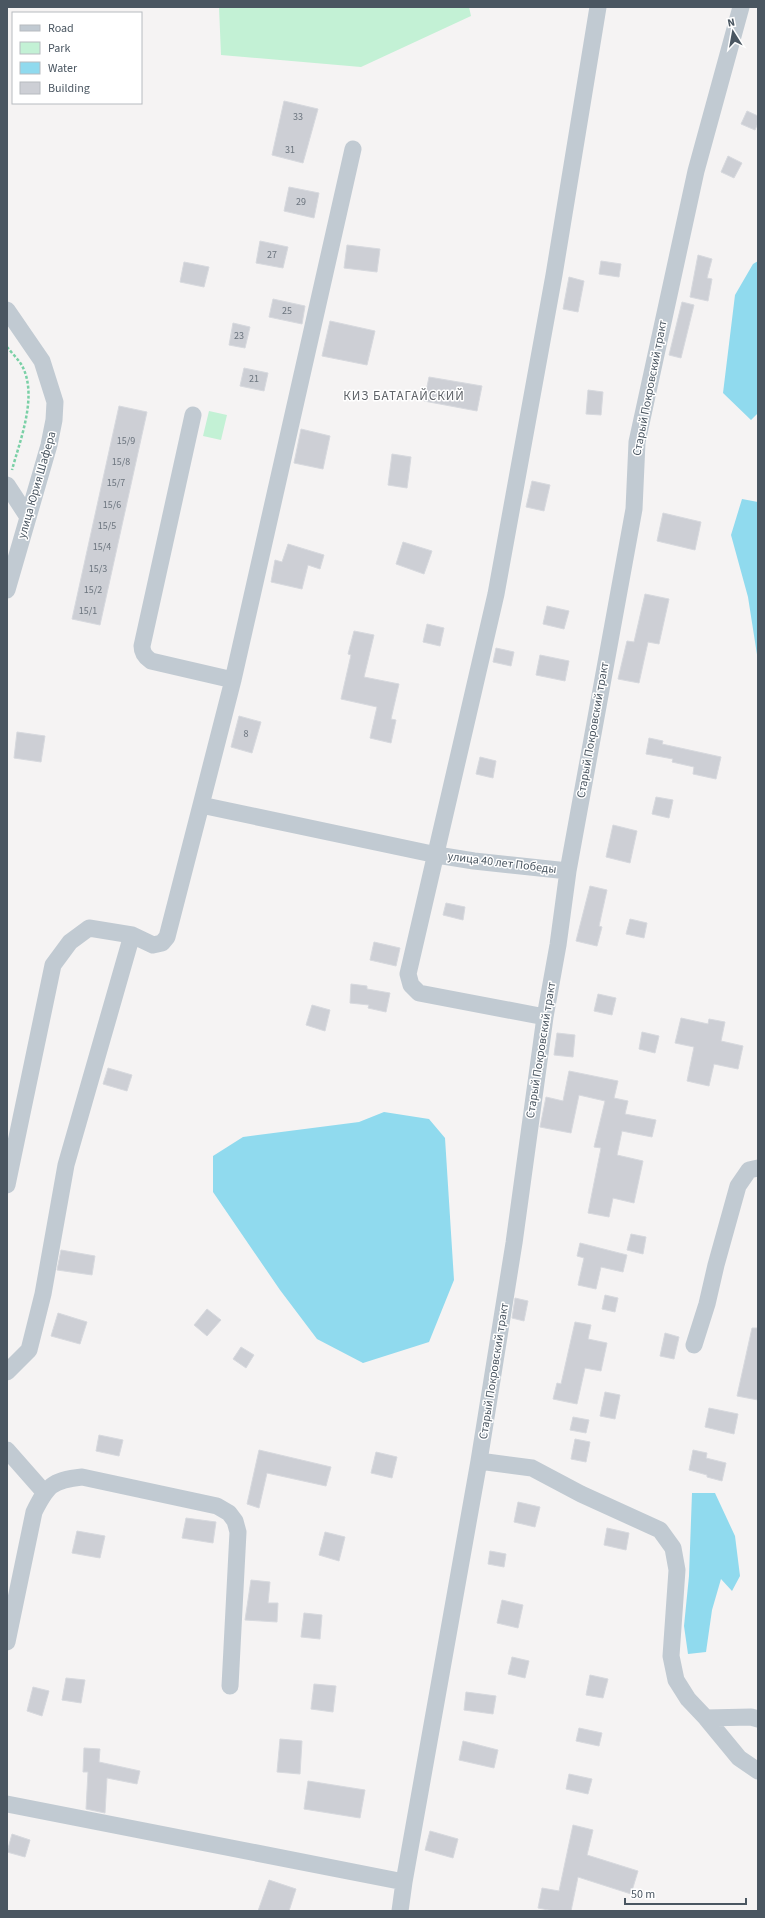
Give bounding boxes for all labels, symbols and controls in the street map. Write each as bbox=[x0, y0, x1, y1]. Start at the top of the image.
legend bbox=[12, 12, 142, 104]
north arrow bbox=[713, 12, 753, 52]
text: N bbox=[726, 15, 736, 31]
text: Road bbox=[48, 20, 74, 37]
text: Park bbox=[48, 40, 70, 57]
text: Water bbox=[48, 60, 78, 77]
text: Building bbox=[48, 80, 90, 97]
house number: 33 bbox=[293, 110, 303, 124]
house number: 31 bbox=[285, 143, 295, 157]
house number: 29 bbox=[296, 195, 306, 209]
house number: 27 bbox=[267, 248, 277, 262]
house number: 25 bbox=[282, 304, 292, 318]
street label: Старый Покровский тракт bbox=[628, 318, 672, 457]
house number: 23 bbox=[234, 329, 244, 343]
house number: 21 bbox=[249, 372, 259, 386]
district label: КИЗ БАТАГАЙСКИЙ bbox=[343, 387, 465, 405]
street label: улица Юрия Шафера bbox=[14, 429, 60, 541]
house number: 15/9 bbox=[117, 434, 135, 448]
house number: 15/8 bbox=[112, 455, 130, 469]
house number: 15/7 bbox=[107, 476, 125, 490]
house number: 15/6 bbox=[103, 498, 121, 512]
house number: 15/5 bbox=[98, 519, 116, 533]
house number: 15/4 bbox=[93, 540, 111, 554]
house number: 15/3 bbox=[89, 562, 107, 576]
house number: 15/2 bbox=[84, 583, 102, 597]
house number: 15/1 bbox=[79, 604, 97, 618]
street label: Старый Покровский тракт bbox=[573, 660, 613, 799]
house number: 8 bbox=[244, 727, 249, 741]
street label: улица 40 лет Победы bbox=[447, 848, 557, 878]
street label: Старый Покровский тракт bbox=[522, 980, 560, 1119]
street label: Старый Покровский тракт bbox=[475, 1301, 513, 1440]
scale bar bbox=[625, 1880, 746, 1906]
text: 50 m bbox=[631, 1886, 655, 1903]

